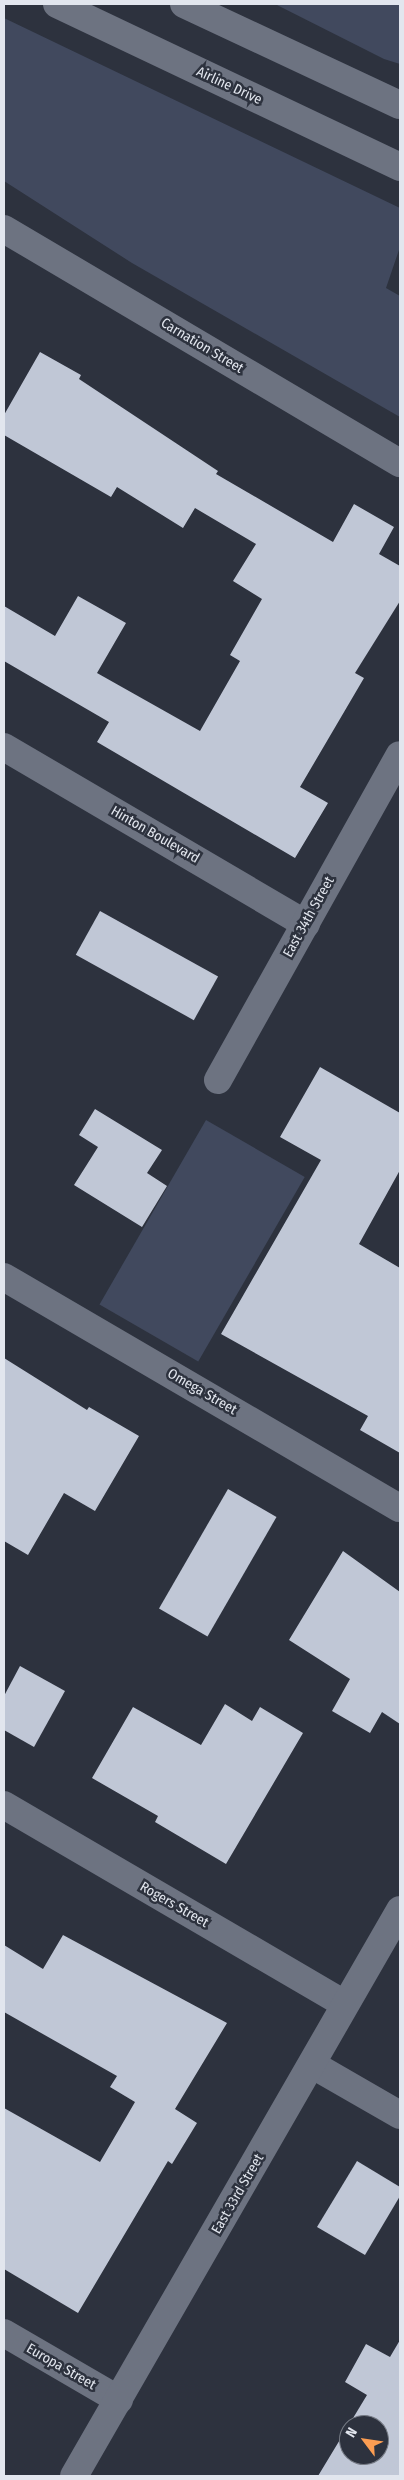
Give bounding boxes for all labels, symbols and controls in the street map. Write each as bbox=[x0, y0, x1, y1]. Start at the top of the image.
street label: Airline Drive bbox=[194, 64, 264, 108]
street label: Carnation Street bbox=[158, 315, 246, 377]
street label: Hinton Boulevard bbox=[108, 803, 202, 867]
street label: East 34th Street bbox=[280, 874, 338, 960]
street label: Omega Street bbox=[164, 1365, 240, 1419]
street label: Rogers Street bbox=[137, 1879, 211, 1931]
street label: East 33rd Street bbox=[208, 2151, 268, 2237]
street label: Europa Street bbox=[23, 2340, 99, 2394]
north arrow bbox=[339, 2415, 389, 2465]
text: N bbox=[342, 2425, 361, 2441]

